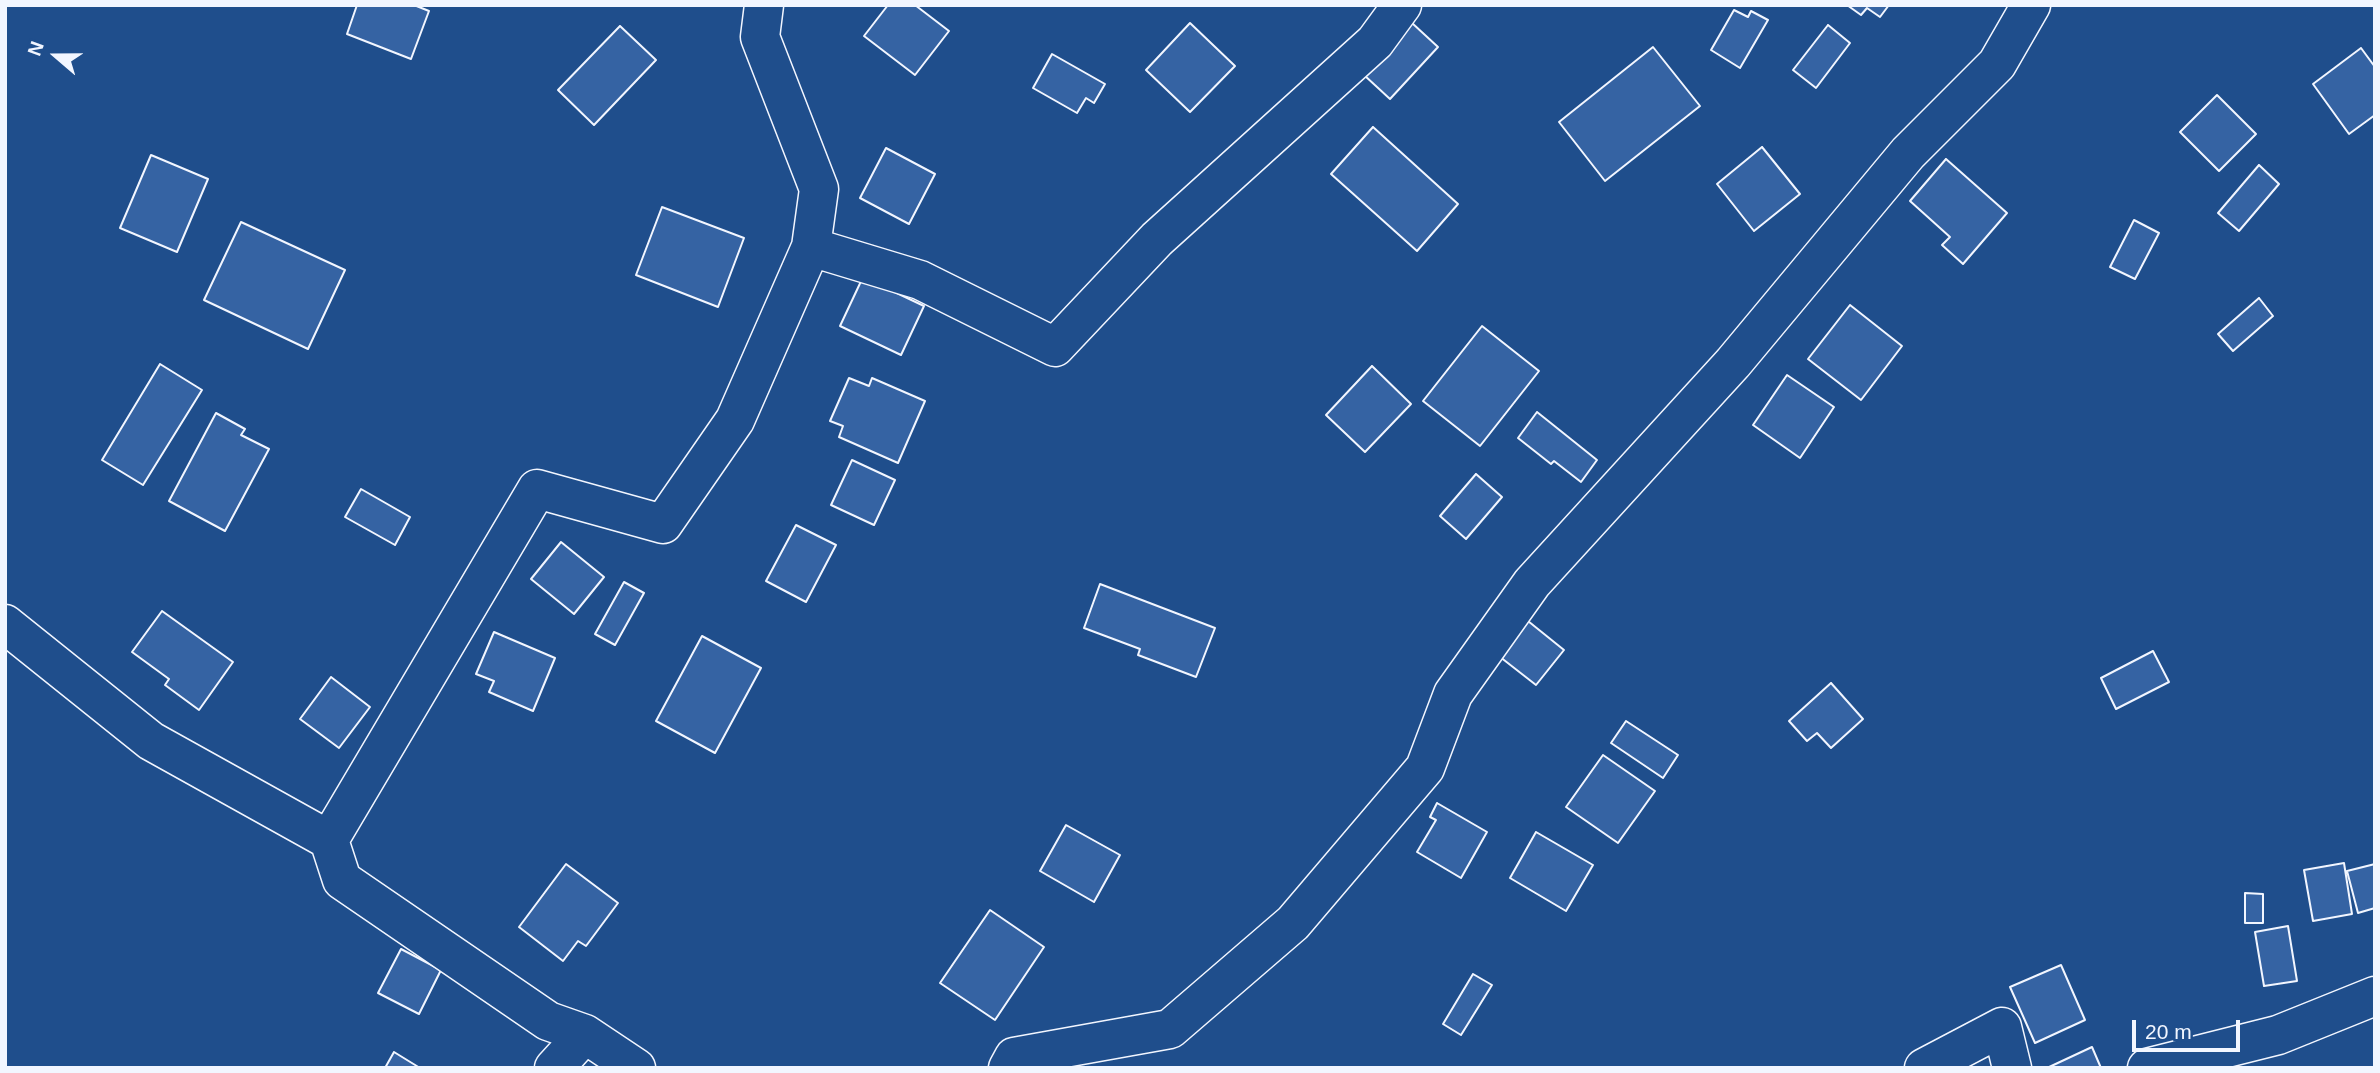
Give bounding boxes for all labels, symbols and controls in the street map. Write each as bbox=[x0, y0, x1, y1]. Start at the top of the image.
north arrow bbox=[21, 21, 91, 91]
text: N bbox=[24, 39, 48, 59]
scale bar bbox=[2135, 1006, 2244, 1050]
text: 20 m bbox=[2145, 1020, 2192, 1043]

